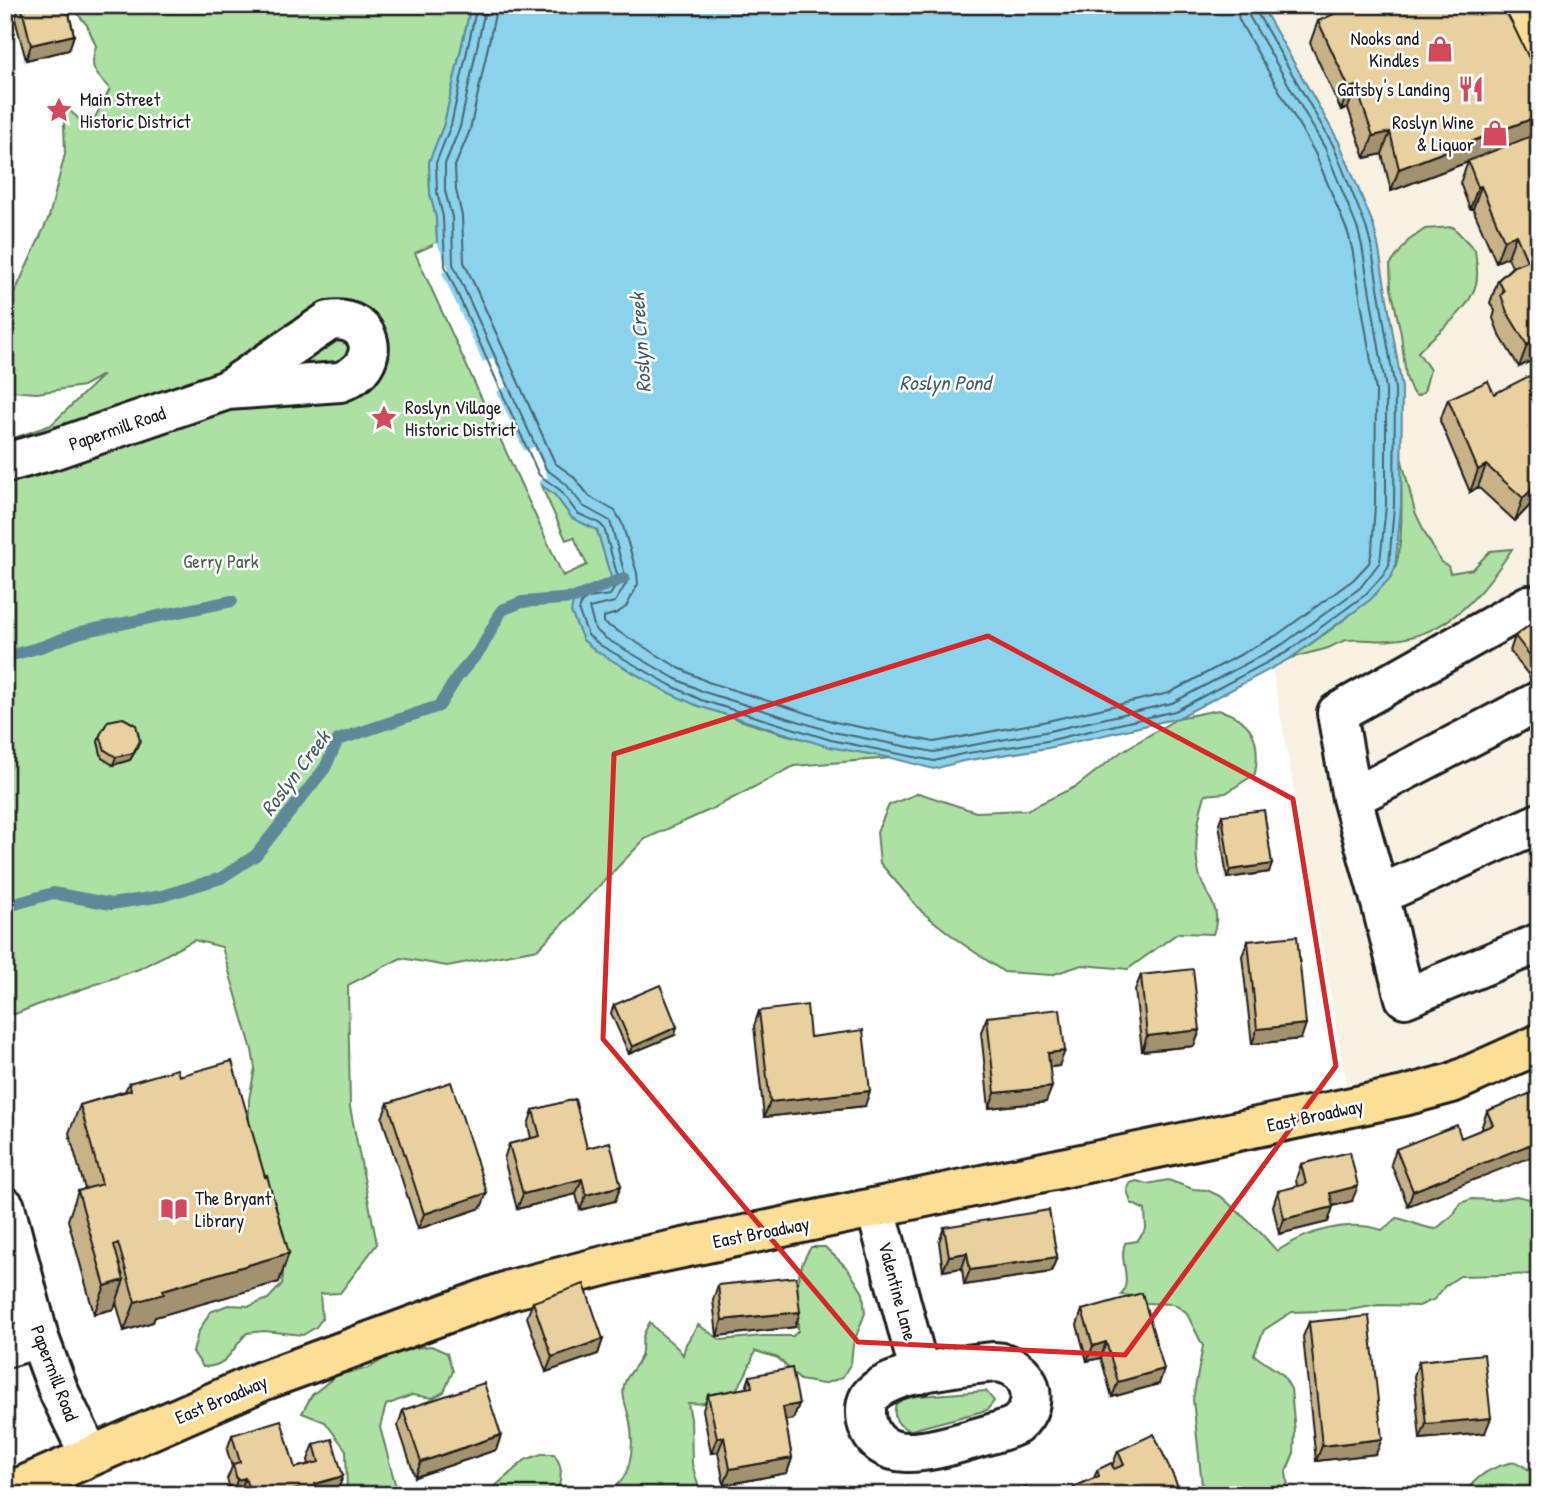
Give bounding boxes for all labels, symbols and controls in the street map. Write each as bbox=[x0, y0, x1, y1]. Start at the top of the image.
place label: Nooks and Kindles bbox=[1351, 25, 1420, 73]
shop icon: Nooks and Kindles bbox=[1425, 34, 1455, 64]
restaurant icon: Gatsby's Landing bbox=[1456, 74, 1486, 104]
place label: Gatsby's Landing bbox=[1337, 76, 1450, 102]
place label: Main Street Historic District bbox=[80, 86, 191, 134]
place icon: Main Street Historic District bbox=[44, 95, 74, 125]
place label: Roslyn Wine & Liquor bbox=[1392, 109, 1475, 157]
shop icon: Roslyn Wine & Liquor bbox=[1480, 118, 1510, 148]
water label: Roslyn Creek bbox=[622, 290, 658, 394]
water label: Roslyn Pond bbox=[899, 368, 994, 397]
place label: Roslyn Village Historic District bbox=[405, 394, 516, 442]
street label: Papermill Road bbox=[65, 399, 169, 457]
place icon: Roslyn Village Historic District bbox=[369, 403, 399, 433]
park label: Gerry Park bbox=[183, 548, 259, 574]
water label: Roslyn Creek bbox=[253, 723, 338, 822]
street label: East Broadway bbox=[1264, 1092, 1366, 1138]
place label: The Bryant Library bbox=[195, 1185, 272, 1233]
library icon: The Bryant Library bbox=[159, 1194, 189, 1224]
street label: East Broadway bbox=[711, 1210, 811, 1254]
street label: Valentine Lane bbox=[872, 1239, 924, 1344]
street label: Papermill Road bbox=[25, 1321, 85, 1425]
street label: East Broadway bbox=[171, 1368, 271, 1430]

